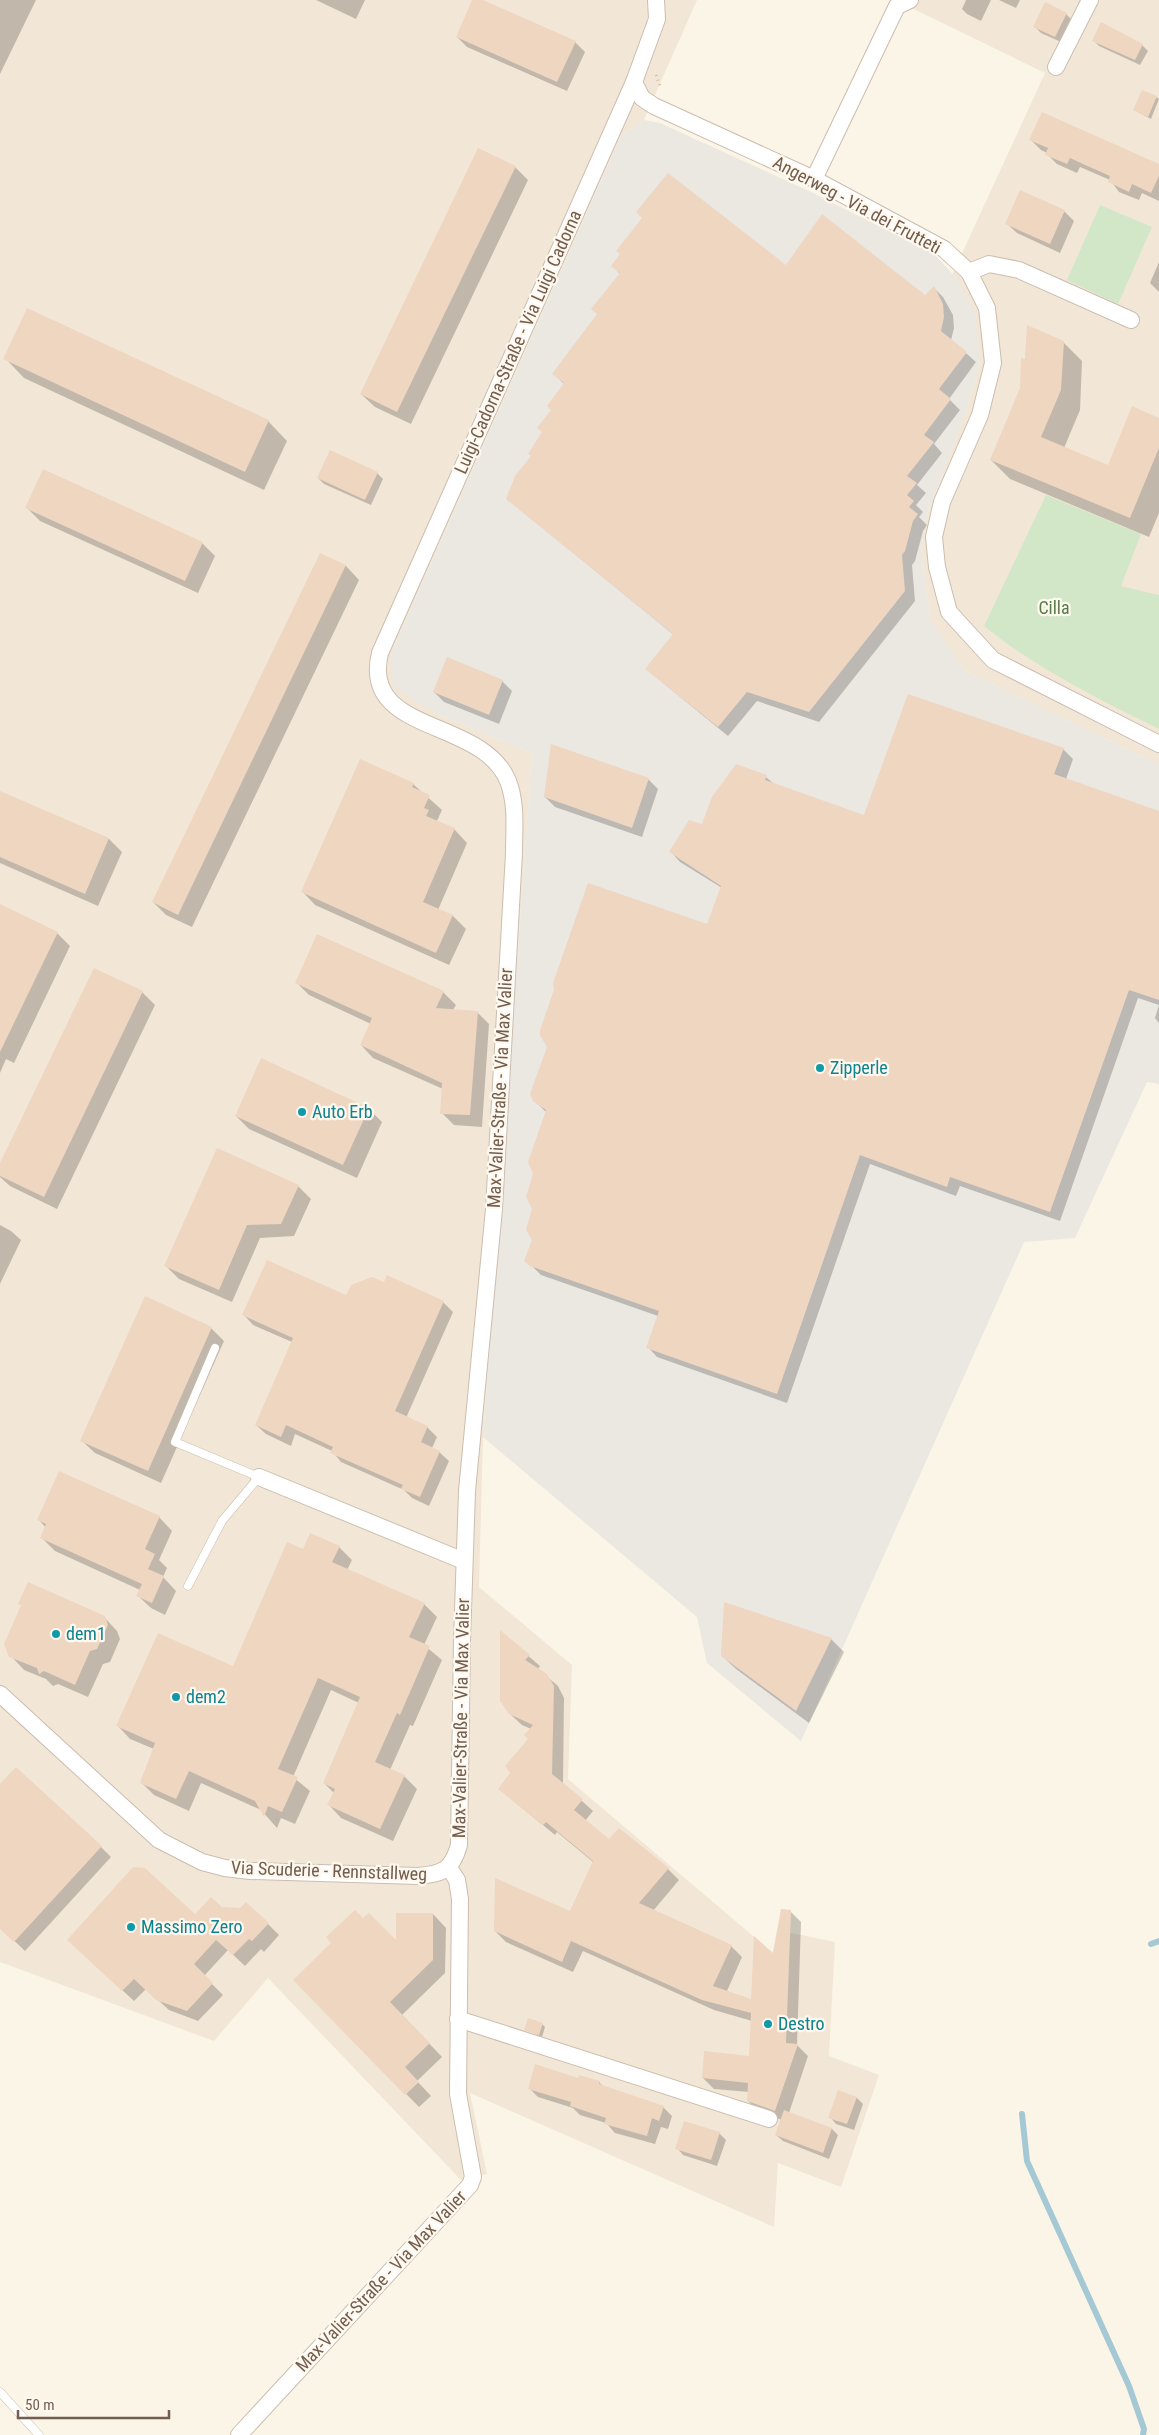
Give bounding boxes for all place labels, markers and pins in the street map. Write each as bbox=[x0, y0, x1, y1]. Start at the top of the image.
place label: Zipperle bbox=[830, 1057, 888, 1078]
marker: Zipperle bbox=[814, 1062, 826, 1074]
place label: Auto Erb bbox=[312, 1101, 373, 1122]
marker: Auto Erb bbox=[296, 1106, 308, 1118]
place label: dem1 bbox=[66, 1623, 106, 1644]
marker: dem1 bbox=[50, 1628, 62, 1640]
place label: dem2 bbox=[186, 1686, 226, 1707]
marker: dem2 bbox=[170, 1691, 182, 1703]
place label: Massimo Zero bbox=[141, 1916, 243, 1937]
marker: Massimo Zero bbox=[125, 1921, 137, 1933]
place label: Destro bbox=[778, 2013, 825, 2034]
marker: Destro bbox=[762, 2018, 774, 2030]

